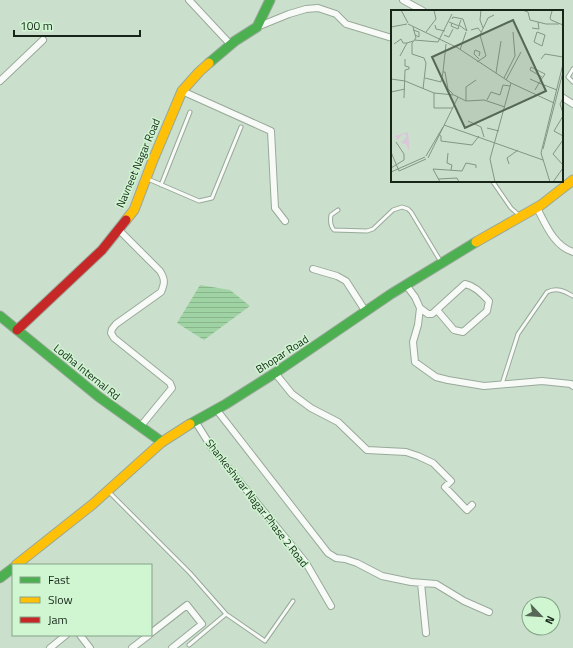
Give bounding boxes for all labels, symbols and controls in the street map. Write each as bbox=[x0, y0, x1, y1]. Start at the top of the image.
inset map bbox=[391, 10, 563, 182]
scale bar bbox=[14, 12, 140, 38]
text: 100 m bbox=[20, 16, 53, 35]
street label: Navneet Nagar Road bbox=[112, 116, 164, 210]
street label: Bhopar Road bbox=[253, 331, 312, 377]
street label: Lodha Internal Rd bbox=[50, 340, 124, 404]
street label: Shankeshwar Nagar Phase 2 Road bbox=[202, 436, 312, 571]
legend bbox=[12, 564, 152, 636]
text: Fast bbox=[48, 570, 71, 589]
text: Slow bbox=[48, 590, 73, 609]
north arrow bbox=[521, 596, 561, 636]
text: Jam bbox=[48, 610, 68, 629]
text: N bbox=[541, 613, 559, 627]

